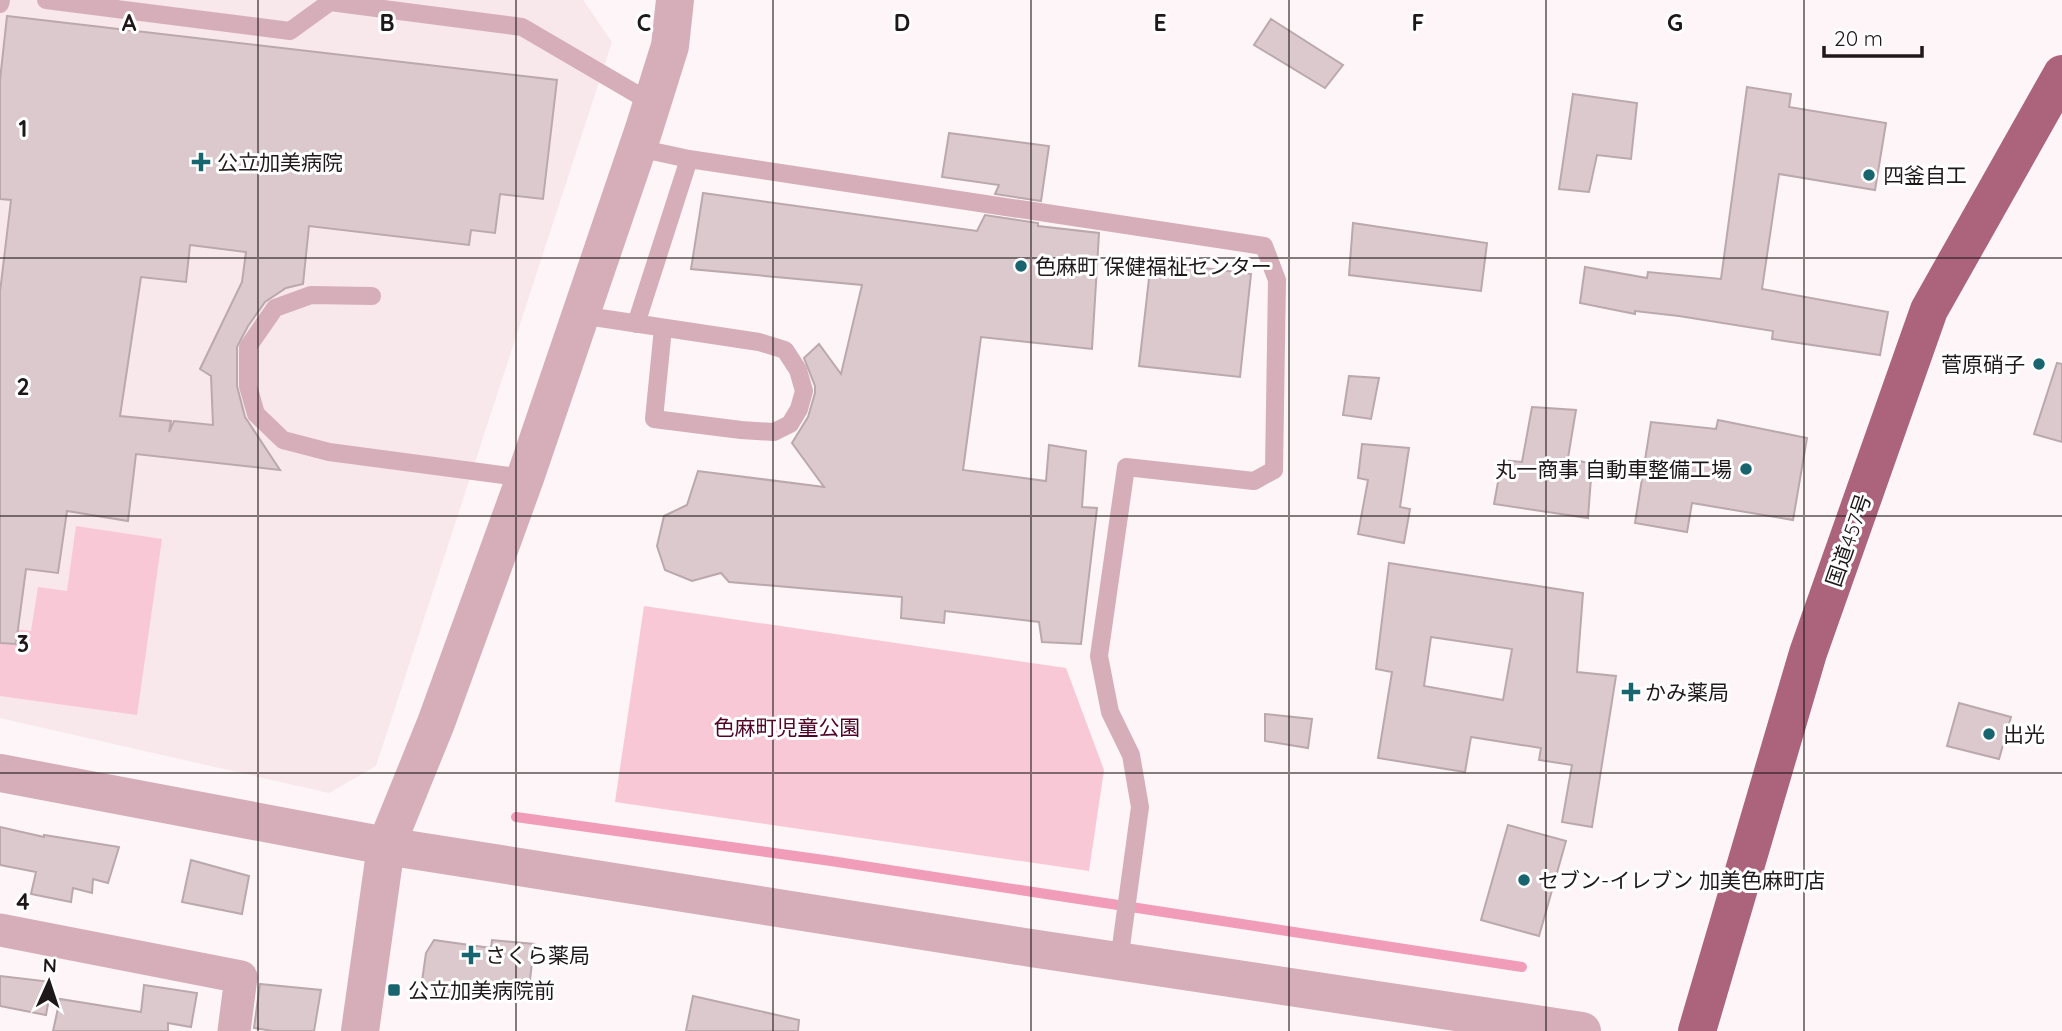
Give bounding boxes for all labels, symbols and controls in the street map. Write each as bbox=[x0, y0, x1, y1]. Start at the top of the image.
text: A bbox=[122, 8, 137, 37]
text: B bbox=[379, 8, 395, 37]
text: C bbox=[637, 8, 651, 37]
text: D bbox=[894, 8, 910, 37]
text: E bbox=[1153, 8, 1167, 37]
text: F bbox=[1412, 8, 1424, 37]
text: G bbox=[1667, 8, 1683, 37]
scale bar bbox=[1824, 14, 1922, 58]
text: 20 m bbox=[1834, 25, 1883, 51]
text: 1 bbox=[19, 114, 27, 143]
place label: 公立加美病院 bbox=[217, 149, 343, 175]
marker: 公立加美病院 bbox=[191, 152, 211, 172]
place label: 四釜自工 bbox=[1883, 162, 1967, 188]
marker: 四釜自工 bbox=[1861, 167, 1877, 183]
place label: 色麻町 保健福祉センター bbox=[1035, 253, 1272, 279]
marker: 色麻町 保健福祉センター bbox=[1013, 258, 1029, 274]
place label: 菅原硝子 bbox=[1941, 351, 2025, 377]
marker: 菅原硝子 bbox=[2031, 356, 2047, 372]
text: 2 bbox=[16, 372, 30, 401]
place label: 丸一商事 自動車整備工場 bbox=[1495, 456, 1732, 482]
marker: 丸一商事 自動車整備工場 bbox=[1738, 461, 1754, 477]
street label: 国道457号 bbox=[1820, 490, 1876, 590]
text: 3 bbox=[17, 629, 29, 658]
place label: かみ薬局 bbox=[1645, 679, 1729, 705]
marker: かみ薬局 bbox=[1623, 684, 1639, 700]
park label: 色麻町児童公園 bbox=[714, 714, 861, 740]
place label: 出光 bbox=[2003, 721, 2045, 747]
marker: 出光 bbox=[1981, 726, 1997, 742]
place label: セブン-イレブン 加美色麻町店 bbox=[1538, 867, 1825, 893]
marker: セブン-イレブン 加美色麻町店 bbox=[1516, 872, 1532, 888]
text: 4 bbox=[16, 887, 30, 916]
place label: さくら薬局 bbox=[485, 942, 590, 968]
north arrow bbox=[14, 947, 84, 1017]
marker: さくら薬局 bbox=[463, 947, 479, 963]
text: N bbox=[42, 953, 57, 977]
place label: 公立加美病院前 bbox=[408, 977, 555, 1003]
marker: 公立加美病院前 bbox=[386, 982, 402, 998]

